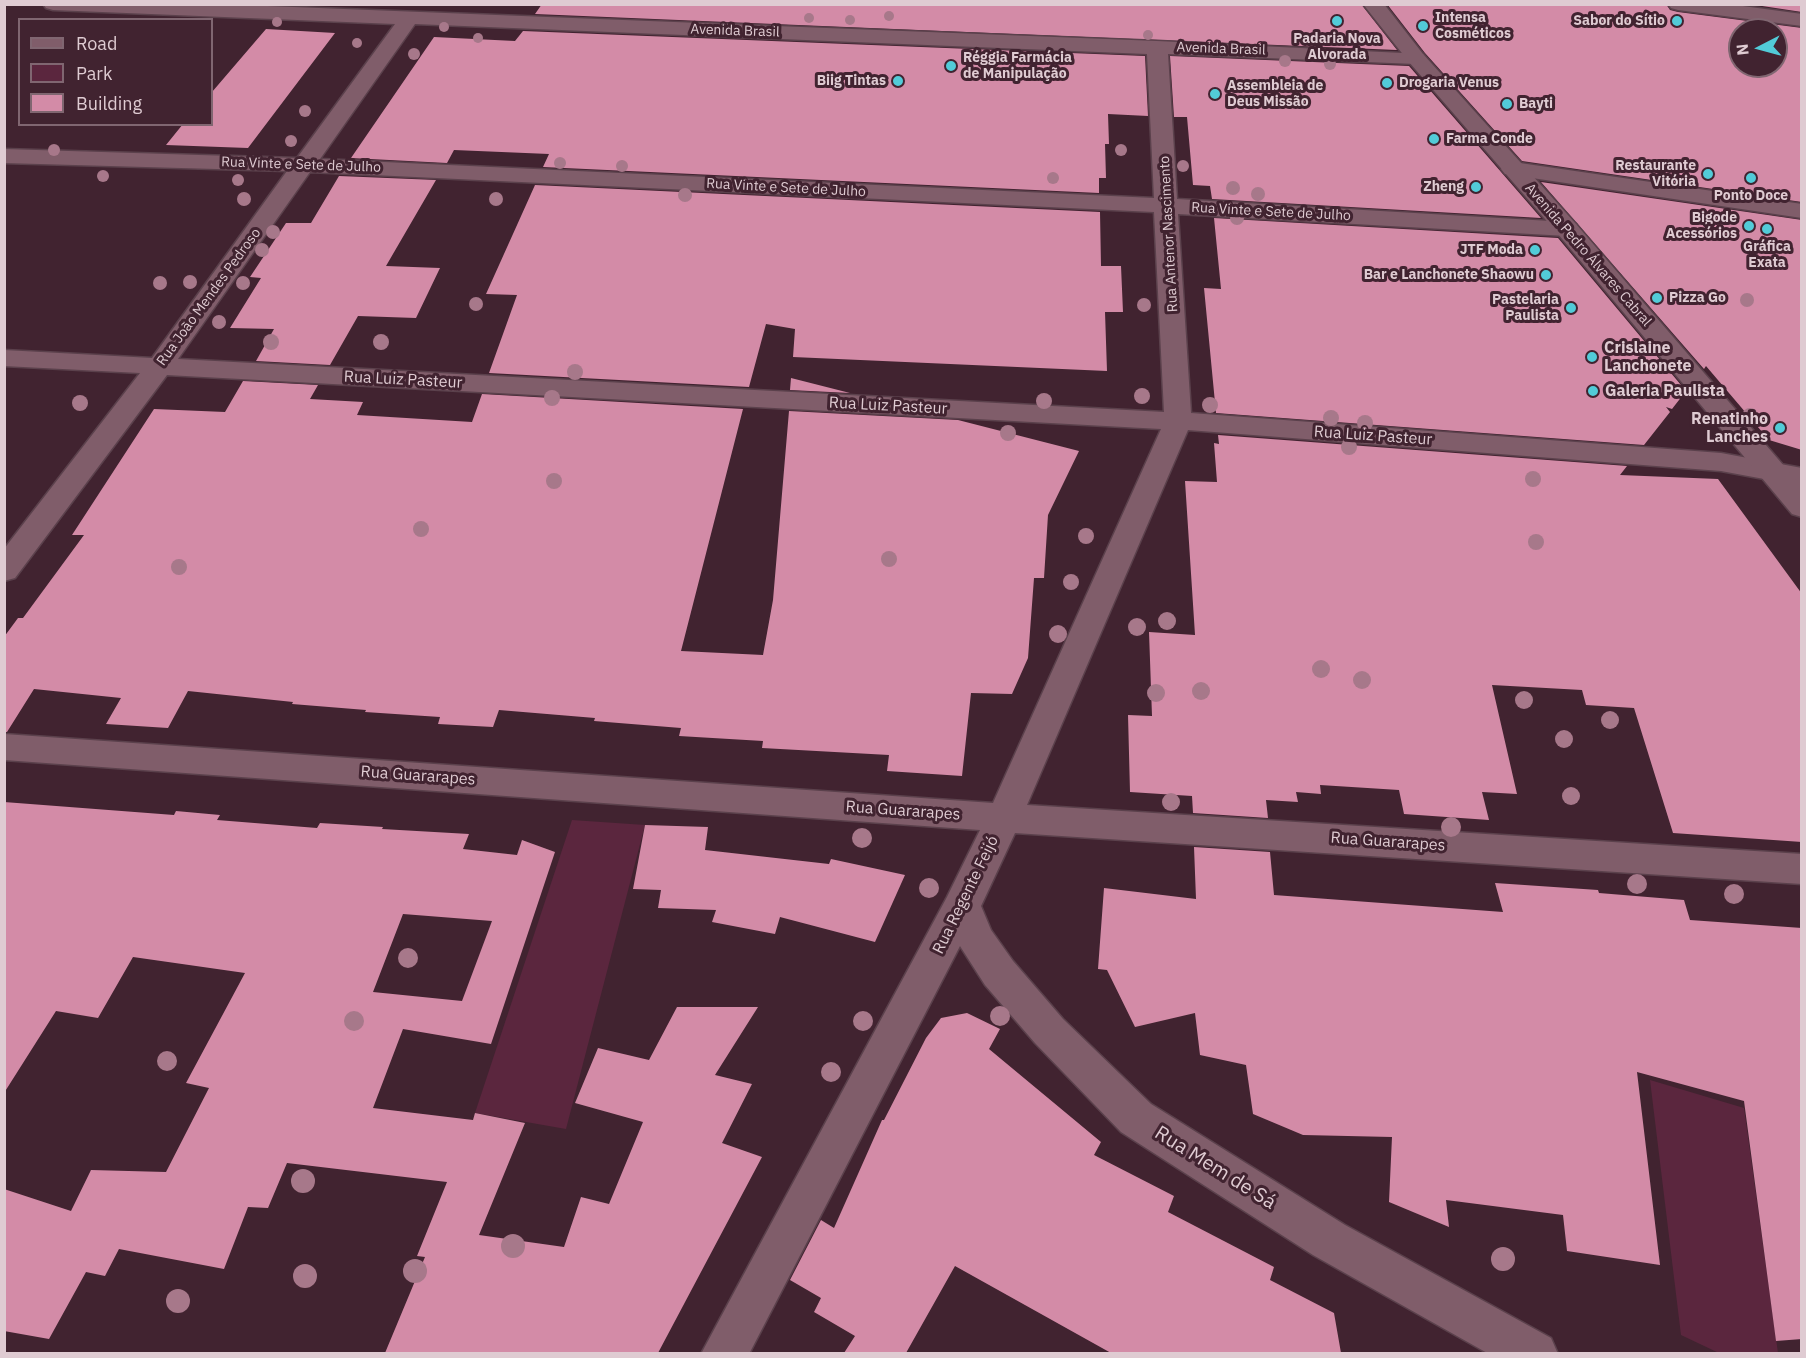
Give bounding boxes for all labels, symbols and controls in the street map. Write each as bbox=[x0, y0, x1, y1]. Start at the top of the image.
place label: Intensa Cosméticos bbox=[1435, 10, 1511, 42]
place label: Sabor do Sítio bbox=[1573, 13, 1665, 29]
marker: Padaria Nova Alvorada bbox=[1330, 14, 1344, 28]
marker: Sabor do Sítio bbox=[1670, 14, 1684, 28]
legend bbox=[18, 18, 213, 126]
north arrow bbox=[1728, 18, 1788, 78]
marker: Intensa Cosméticos bbox=[1416, 19, 1430, 33]
street label: Avenida Brasil bbox=[690, 21, 780, 41]
place label: Padaria Nova Alvorada bbox=[1293, 31, 1381, 63]
text: Road bbox=[76, 32, 117, 55]
street label: Avenida Brasil bbox=[1176, 39, 1266, 59]
text: N bbox=[1732, 43, 1753, 56]
place label: Réggia Farmácia de Manipulação bbox=[963, 50, 1072, 82]
marker: Réggia Farmácia de Manipulação bbox=[944, 59, 958, 73]
text: Park bbox=[76, 62, 112, 85]
place label: Biig Tintas bbox=[817, 73, 886, 89]
marker: Biig Tintas bbox=[891, 74, 905, 88]
place label: Drogaria Venus bbox=[1399, 75, 1499, 91]
marker: Drogaria Venus bbox=[1380, 76, 1394, 90]
place label: Assembleia de Deus Missão bbox=[1227, 78, 1323, 110]
marker: Assembleia de Deus Missão bbox=[1208, 87, 1222, 101]
text: Building bbox=[76, 92, 142, 115]
place label: Bayti bbox=[1519, 96, 1553, 112]
marker: Bayti bbox=[1500, 97, 1514, 111]
place label: Farma Conde bbox=[1446, 131, 1533, 147]
marker: Farma Conde bbox=[1427, 132, 1441, 146]
street label: Rua Vinte e Sete de Julho bbox=[221, 154, 381, 176]
street label: Rua Antenor Nascimento bbox=[1157, 155, 1181, 313]
place label: Restaurante Vitória bbox=[1615, 158, 1696, 190]
marker: Restaurante Vitória bbox=[1701, 167, 1715, 181]
marker: Ponto Doce bbox=[1744, 171, 1758, 185]
street label: Rua Vinte e Sete de Julho bbox=[706, 175, 866, 201]
place label: Zheng bbox=[1423, 179, 1464, 195]
marker: Zheng bbox=[1469, 180, 1483, 194]
street label: Avenida Pedro Álvares Cabral bbox=[1521, 180, 1655, 330]
place label: Ponto Doce bbox=[1714, 188, 1788, 204]
street label: Rua Vinte e Sete de Julho bbox=[1191, 199, 1351, 225]
place label: Bigode Acessórios bbox=[1666, 210, 1737, 243]
marker: Bigode Acessórios bbox=[1742, 219, 1756, 233]
marker: Gráfica Exata bbox=[1760, 222, 1774, 236]
street label: Rua João Mendes Pedroso bbox=[153, 225, 265, 369]
place label: Gráfica Exata bbox=[1743, 239, 1791, 272]
place label: JTF Moda bbox=[1460, 242, 1523, 258]
marker: JTF Moda bbox=[1528, 243, 1542, 257]
place label: Bar e Lanchonete Shaowu bbox=[1364, 267, 1534, 283]
marker: Bar e Lanchonete Shaowu bbox=[1539, 268, 1553, 282]
place label: Pizza Go bbox=[1669, 290, 1726, 306]
marker: Pizza Go bbox=[1650, 291, 1664, 305]
place label: Pastelaria Paulista bbox=[1492, 292, 1559, 324]
marker: Pastelaria Paulista bbox=[1564, 301, 1578, 315]
place label: Crislaine Lanchonete bbox=[1604, 338, 1692, 376]
marker: Crislaine Lanchonete bbox=[1585, 350, 1599, 364]
street label: Rua Luiz Pasteur bbox=[343, 367, 463, 393]
place label: Galeria Paulista bbox=[1605, 381, 1725, 401]
marker: Galeria Paulista bbox=[1586, 384, 1600, 398]
street label: Rua Luiz Pasteur bbox=[828, 393, 948, 419]
place label: Renatinho Lanches bbox=[1691, 409, 1768, 447]
marker: Renatinho Lanches bbox=[1773, 421, 1787, 435]
street label: Rua Luiz Pasteur bbox=[1313, 422, 1433, 450]
street label: Rua Guararapes bbox=[360, 762, 476, 790]
street label: Rua Guararapes bbox=[845, 797, 961, 825]
street label: Rua Guararapes bbox=[1330, 828, 1446, 856]
street label: Rua Regente Feijó bbox=[929, 833, 1003, 957]
street label: Rua Mem de Sá bbox=[1150, 1121, 1280, 1215]

